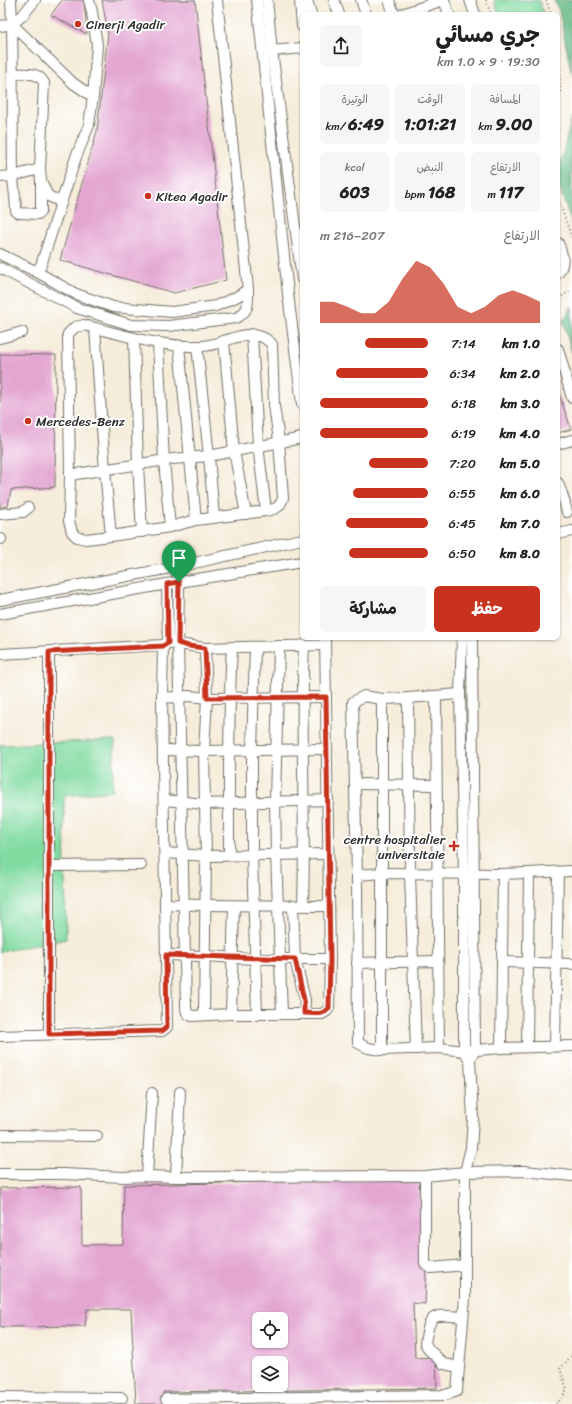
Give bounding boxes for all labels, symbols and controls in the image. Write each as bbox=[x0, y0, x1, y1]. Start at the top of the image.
place label: Cinerji Agadir bbox=[86, 13, 166, 36]
text: جري مسائي bbox=[435, 15, 540, 54]
marker: Cinerji Agadir bbox=[73, 19, 83, 29]
button: share bbox=[320, 25, 362, 67]
text: 19:30 · 9 × 1.0 km bbox=[437, 50, 540, 73]
text: الوتيرة bbox=[341, 90, 368, 109]
text: الوقت bbox=[417, 90, 443, 109]
text: المسافة bbox=[490, 90, 521, 109]
text: 6:49 bbox=[348, 109, 384, 139]
text: 1:01:21 bbox=[404, 109, 456, 139]
text: 9.00 bbox=[495, 109, 532, 139]
text: /km bbox=[325, 117, 348, 136]
text: km bbox=[478, 117, 495, 136]
text: kcal bbox=[345, 158, 365, 177]
text: النبض bbox=[417, 158, 443, 177]
text: الارتفاع bbox=[490, 158, 521, 177]
text: 603 bbox=[340, 177, 370, 207]
text: 168 bbox=[428, 177, 455, 207]
text: 117 bbox=[499, 177, 523, 207]
place label: Kitea Agadir bbox=[156, 185, 228, 208]
text: bpm bbox=[405, 185, 428, 204]
text: m bbox=[488, 185, 499, 204]
marker: Kitea Agadir bbox=[143, 191, 153, 201]
text: 207–216 m bbox=[320, 224, 384, 247]
text: الارتفاع bbox=[504, 224, 540, 247]
text: 7:14 bbox=[451, 332, 476, 355]
text: 1.0 km bbox=[502, 332, 540, 355]
text: 6:34 bbox=[449, 362, 476, 385]
text: 2.0 km bbox=[500, 362, 540, 385]
text: 6:18 bbox=[451, 392, 476, 415]
text: 3.0 km bbox=[500, 392, 540, 415]
place label: Mercedes-Benz bbox=[36, 410, 126, 433]
marker: Mercedes-Benz bbox=[23, 416, 33, 426]
text: 6:19 bbox=[451, 422, 476, 445]
text: 4.0 km bbox=[499, 422, 540, 445]
text: 7:20 bbox=[449, 452, 476, 475]
text: 5.0 km bbox=[500, 452, 540, 475]
text: 6:55 bbox=[449, 482, 476, 505]
text: 6.0 km bbox=[500, 482, 540, 505]
text: 6:45 bbox=[449, 512, 476, 535]
text: 7.0 km bbox=[500, 512, 540, 535]
pin bbox=[162, 541, 196, 582]
text: 6:50 bbox=[449, 542, 476, 565]
text: 8.0 km bbox=[500, 542, 540, 565]
icon: arrive bbox=[168, 547, 190, 569]
button: مشاركة bbox=[320, 586, 426, 632]
button: حفظ bbox=[434, 586, 540, 632]
place label: centre hospitalier universitaie bbox=[344, 828, 446, 866]
marker: centre hospitalier universitaie bbox=[448, 840, 460, 852]
map controls bbox=[252, 1312, 288, 1392]
button: locate bbox=[252, 1312, 288, 1348]
button: layers bbox=[252, 1356, 288, 1392]

